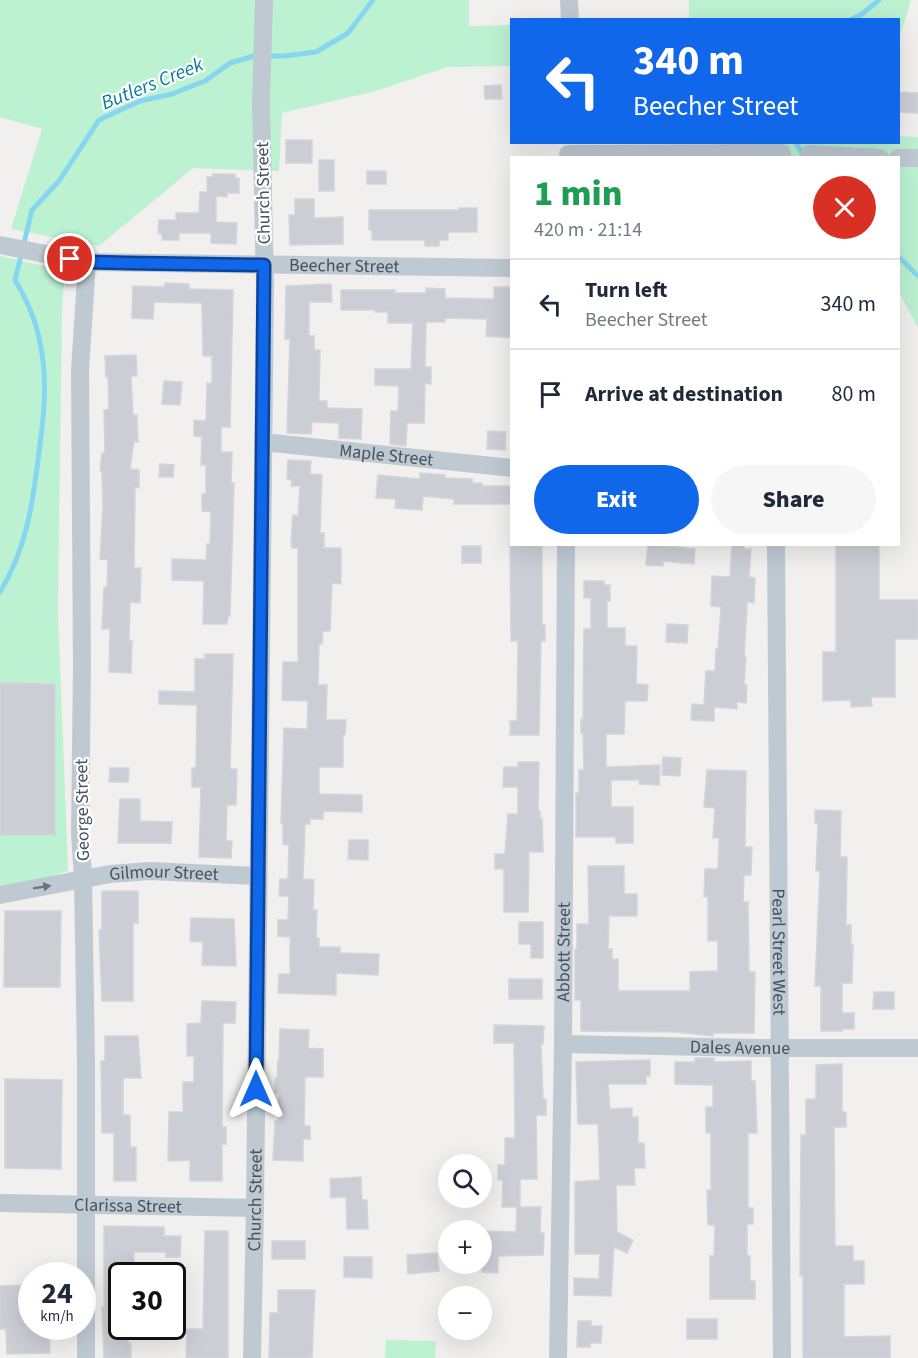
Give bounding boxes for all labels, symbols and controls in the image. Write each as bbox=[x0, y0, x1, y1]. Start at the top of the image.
text: 340 m bbox=[633, 31, 744, 91]
icon: left bbox=[534, 42, 612, 120]
water label: Butlers Creek bbox=[97, 51, 208, 117]
text: Beecher Street bbox=[633, 87, 798, 126]
street label: Church Street bbox=[250, 141, 277, 245]
text: 1 min bbox=[534, 168, 622, 219]
button: close bbox=[813, 176, 876, 239]
text: 420 m · 21:14 bbox=[534, 216, 642, 244]
pin bbox=[44, 233, 95, 284]
icon: arrive bbox=[53, 242, 86, 275]
street label: Beecher Street bbox=[289, 253, 400, 279]
text: Turn left bbox=[585, 274, 667, 306]
icon: left bbox=[534, 288, 567, 321]
text: 340 m bbox=[821, 288, 876, 320]
text: Beecher Street bbox=[585, 306, 708, 334]
icon: arrive bbox=[534, 378, 567, 411]
text: Arrive at destination bbox=[585, 378, 783, 410]
text: 80 m bbox=[831, 378, 876, 410]
street label: Maple Street bbox=[338, 438, 435, 473]
button: Exit bbox=[534, 465, 699, 534]
button: Share bbox=[711, 465, 876, 534]
street label: George Street bbox=[69, 759, 96, 861]
street label: Gilmour Street bbox=[108, 859, 219, 887]
one-way arrow bbox=[32, 882, 51, 891]
street label: Pearl Street West bbox=[766, 888, 791, 1016]
street label: Abbott Street bbox=[551, 902, 577, 1002]
street label: Dales Avenue bbox=[690, 1035, 790, 1061]
position arrow bbox=[224, 1057, 288, 1121]
street label: Church Street bbox=[242, 1149, 269, 1252]
map controls bbox=[438, 1154, 492, 1340]
button: search bbox=[438, 1154, 492, 1208]
street label: Clarissa Street bbox=[74, 1192, 182, 1220]
button: + bbox=[438, 1220, 492, 1274]
speed limit sign: 30 bbox=[108, 1262, 186, 1340]
text: 24 bbox=[41, 1272, 73, 1315]
button: − bbox=[438, 1286, 492, 1340]
text: km/h bbox=[40, 1306, 74, 1327]

